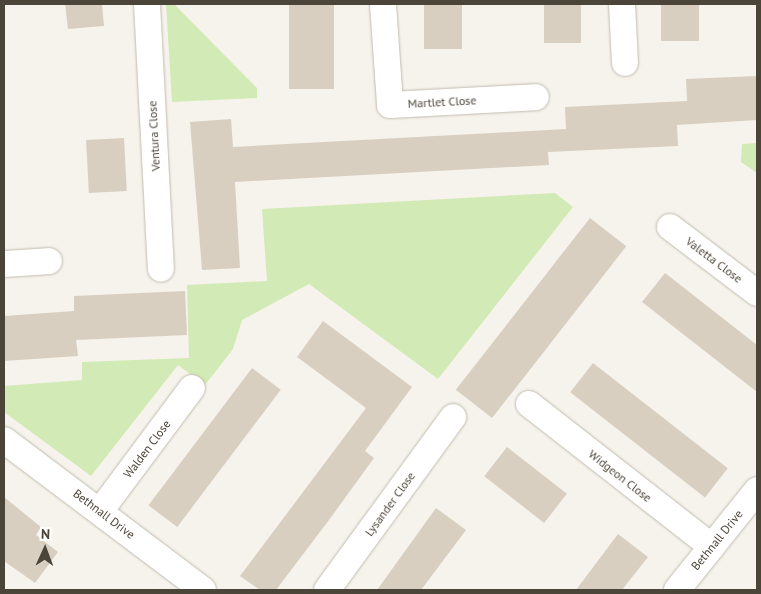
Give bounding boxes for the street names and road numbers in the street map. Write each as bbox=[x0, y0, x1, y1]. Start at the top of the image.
street label: Martlet Close bbox=[407, 93, 477, 111]
street label: Ventura Close bbox=[145, 100, 163, 172]
street label: Valetta Close bbox=[683, 234, 745, 286]
street label: Walden Close bbox=[120, 417, 174, 481]
street label: Widgeon Close bbox=[586, 447, 654, 505]
street label: Lysander Close bbox=[362, 469, 418, 539]
street label: Bethnall Drive bbox=[70, 486, 138, 542]
street label: Bethnall Drive bbox=[688, 507, 746, 573]

